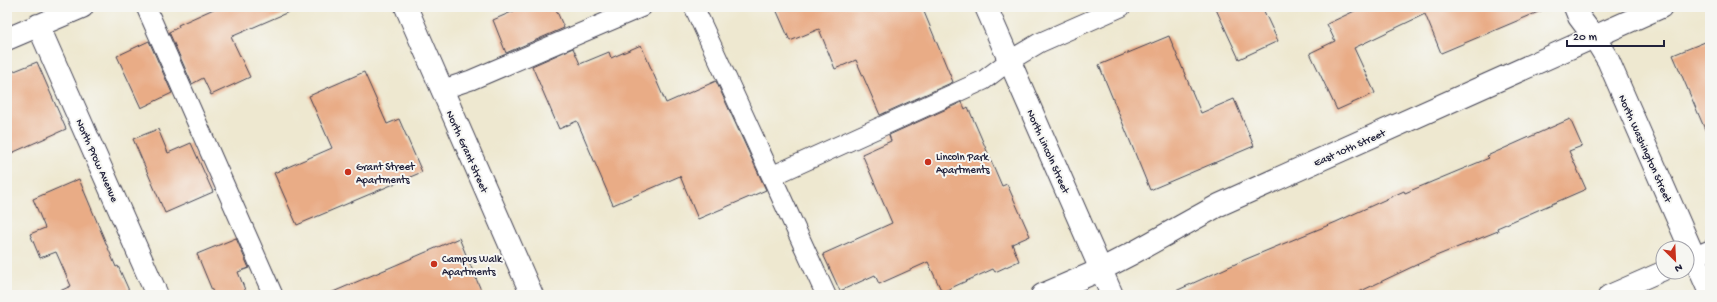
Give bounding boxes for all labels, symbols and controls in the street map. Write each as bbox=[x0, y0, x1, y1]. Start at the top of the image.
scale bar bbox=[1567, 22, 1664, 48]
text: 20 m bbox=[1573, 31, 1598, 45]
street label: North Washington Street bbox=[1615, 93, 1674, 206]
street label: North Lincoln Street bbox=[1023, 108, 1072, 197]
street label: North Grant Street bbox=[443, 109, 490, 196]
street label: North Prow Avenue bbox=[72, 117, 120, 205]
street label: East 10th Street bbox=[1312, 127, 1389, 170]
place label: Lincoln Park Apartments bbox=[936, 152, 991, 177]
marker: Lincoln Park Apartments bbox=[923, 157, 933, 167]
place label: Grant Street Apartments bbox=[356, 162, 416, 187]
marker: Grant Street Apartments bbox=[343, 167, 353, 177]
north arrow bbox=[1655, 240, 1695, 280]
place label: Campus Walk Apartments bbox=[442, 254, 503, 279]
marker: Campus Walk Apartments bbox=[429, 259, 439, 269]
text: N bbox=[1673, 260, 1684, 274]

